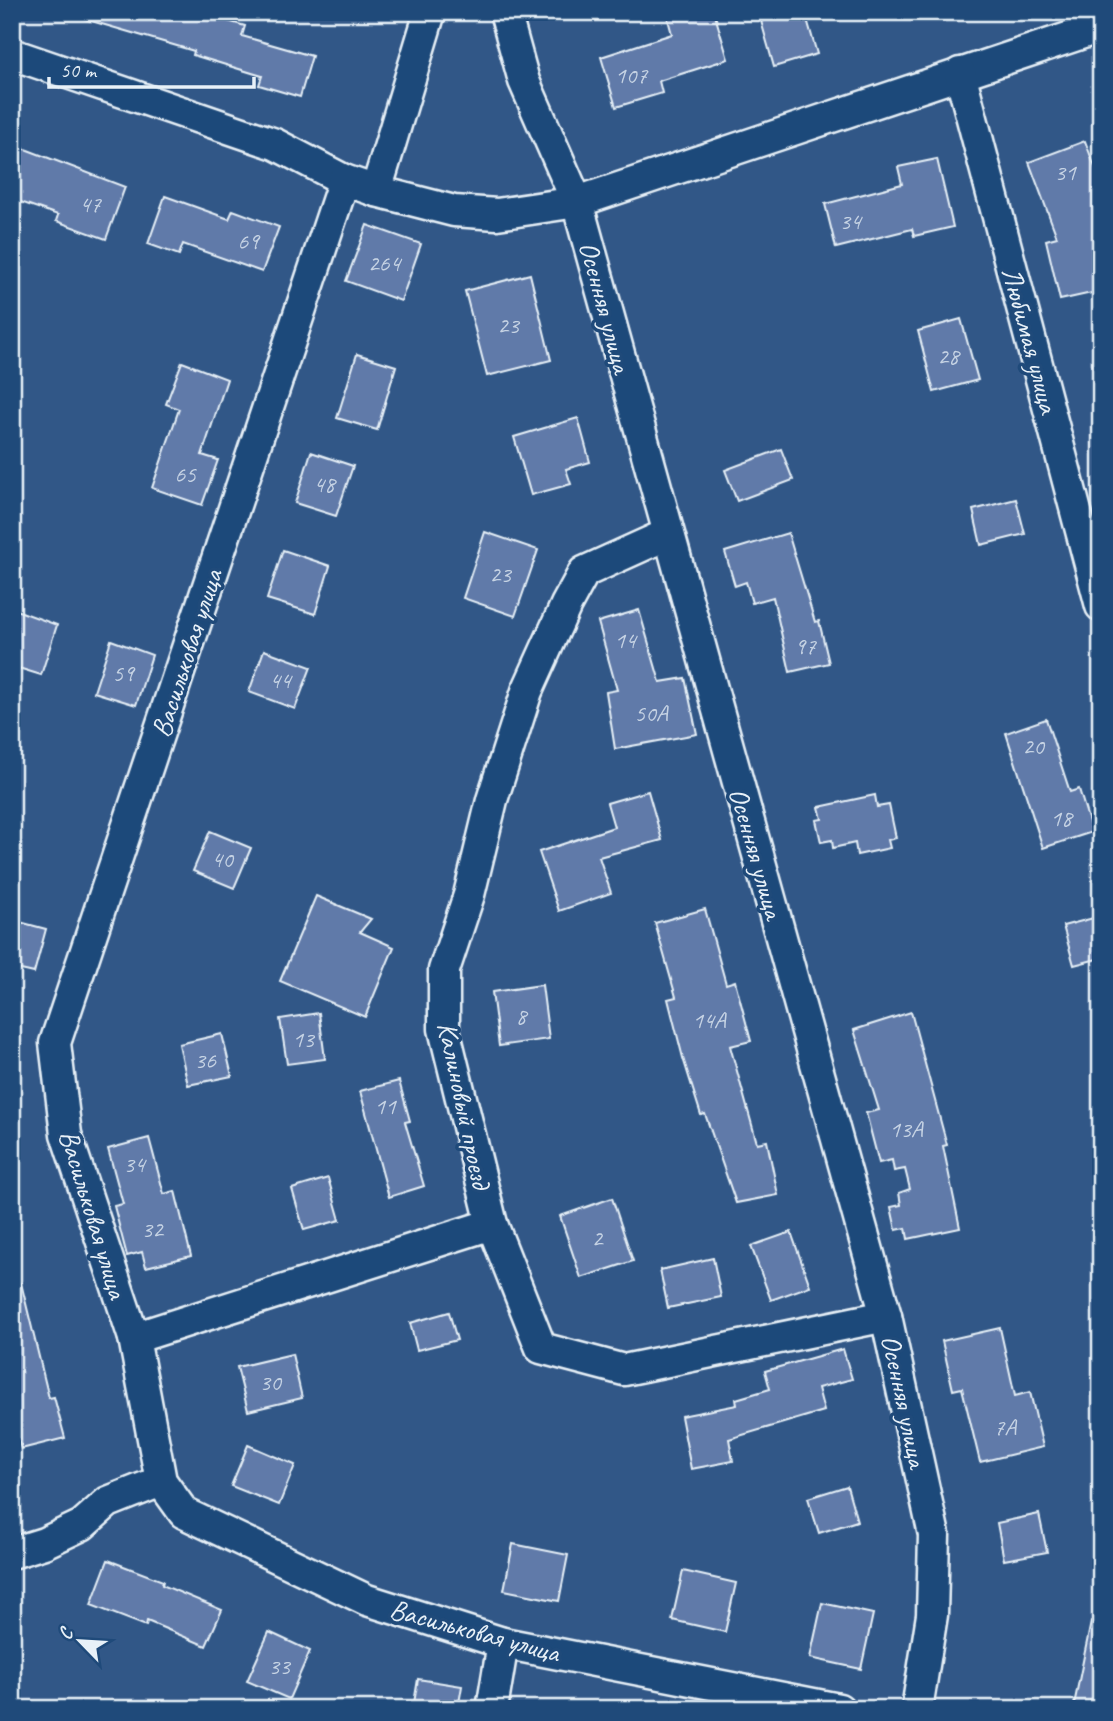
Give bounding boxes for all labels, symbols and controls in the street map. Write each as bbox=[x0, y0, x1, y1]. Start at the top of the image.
scale bar bbox=[49, 46, 254, 90]
text: 50 m bbox=[60, 57, 98, 83]
house number: 107 bbox=[615, 60, 648, 90]
house number: 31 bbox=[1054, 157, 1077, 187]
house number: 47 bbox=[79, 189, 102, 219]
house number: 34 bbox=[839, 206, 863, 236]
house number: 69 bbox=[237, 226, 261, 256]
street label: Осенняя улица bbox=[571, 238, 640, 379]
house number: 264 bbox=[368, 248, 402, 278]
street label: Любимая улица bbox=[994, 263, 1067, 419]
house number: 23 bbox=[497, 310, 521, 340]
house number: 28 bbox=[937, 341, 961, 371]
house number: 65 bbox=[174, 459, 197, 489]
house number: 48 bbox=[313, 469, 337, 499]
house number: 23 bbox=[489, 559, 513, 589]
street label: Васильковая улица bbox=[143, 563, 231, 741]
house number: 14 bbox=[614, 625, 638, 655]
house number: 97 bbox=[794, 631, 817, 661]
house number: 59 bbox=[112, 658, 136, 688]
house number: 44 bbox=[269, 665, 293, 695]
house number: 50А bbox=[634, 698, 669, 728]
house number: 20 bbox=[1022, 731, 1046, 761]
street label: Осенняя улица bbox=[721, 784, 793, 925]
house number: 18 bbox=[1050, 803, 1074, 833]
house number: 40 bbox=[211, 844, 235, 874]
house number: 8 bbox=[516, 1001, 529, 1031]
house number: 14А bbox=[692, 1005, 727, 1035]
street label: Калиновый проезд bbox=[430, 1019, 500, 1195]
house number: 13 bbox=[292, 1024, 316, 1054]
house number: 36 bbox=[194, 1045, 217, 1075]
house number: 11 bbox=[374, 1091, 397, 1121]
house number: 13А bbox=[889, 1114, 924, 1144]
street label: Васильковая улица bbox=[51, 1126, 136, 1304]
house number: 34 bbox=[123, 1149, 147, 1179]
house number: 32 bbox=[141, 1214, 165, 1244]
house number: 2 bbox=[592, 1223, 605, 1253]
street label: Осенняя улица bbox=[873, 1332, 936, 1473]
house number: 30 bbox=[259, 1367, 283, 1397]
house number: 7А bbox=[994, 1412, 1017, 1442]
street label: Васильковая улица bbox=[386, 1591, 565, 1670]
north arrow bbox=[46, 1606, 116, 1676]
text: С bbox=[53, 1623, 79, 1644]
house number: 33 bbox=[268, 1651, 292, 1681]

